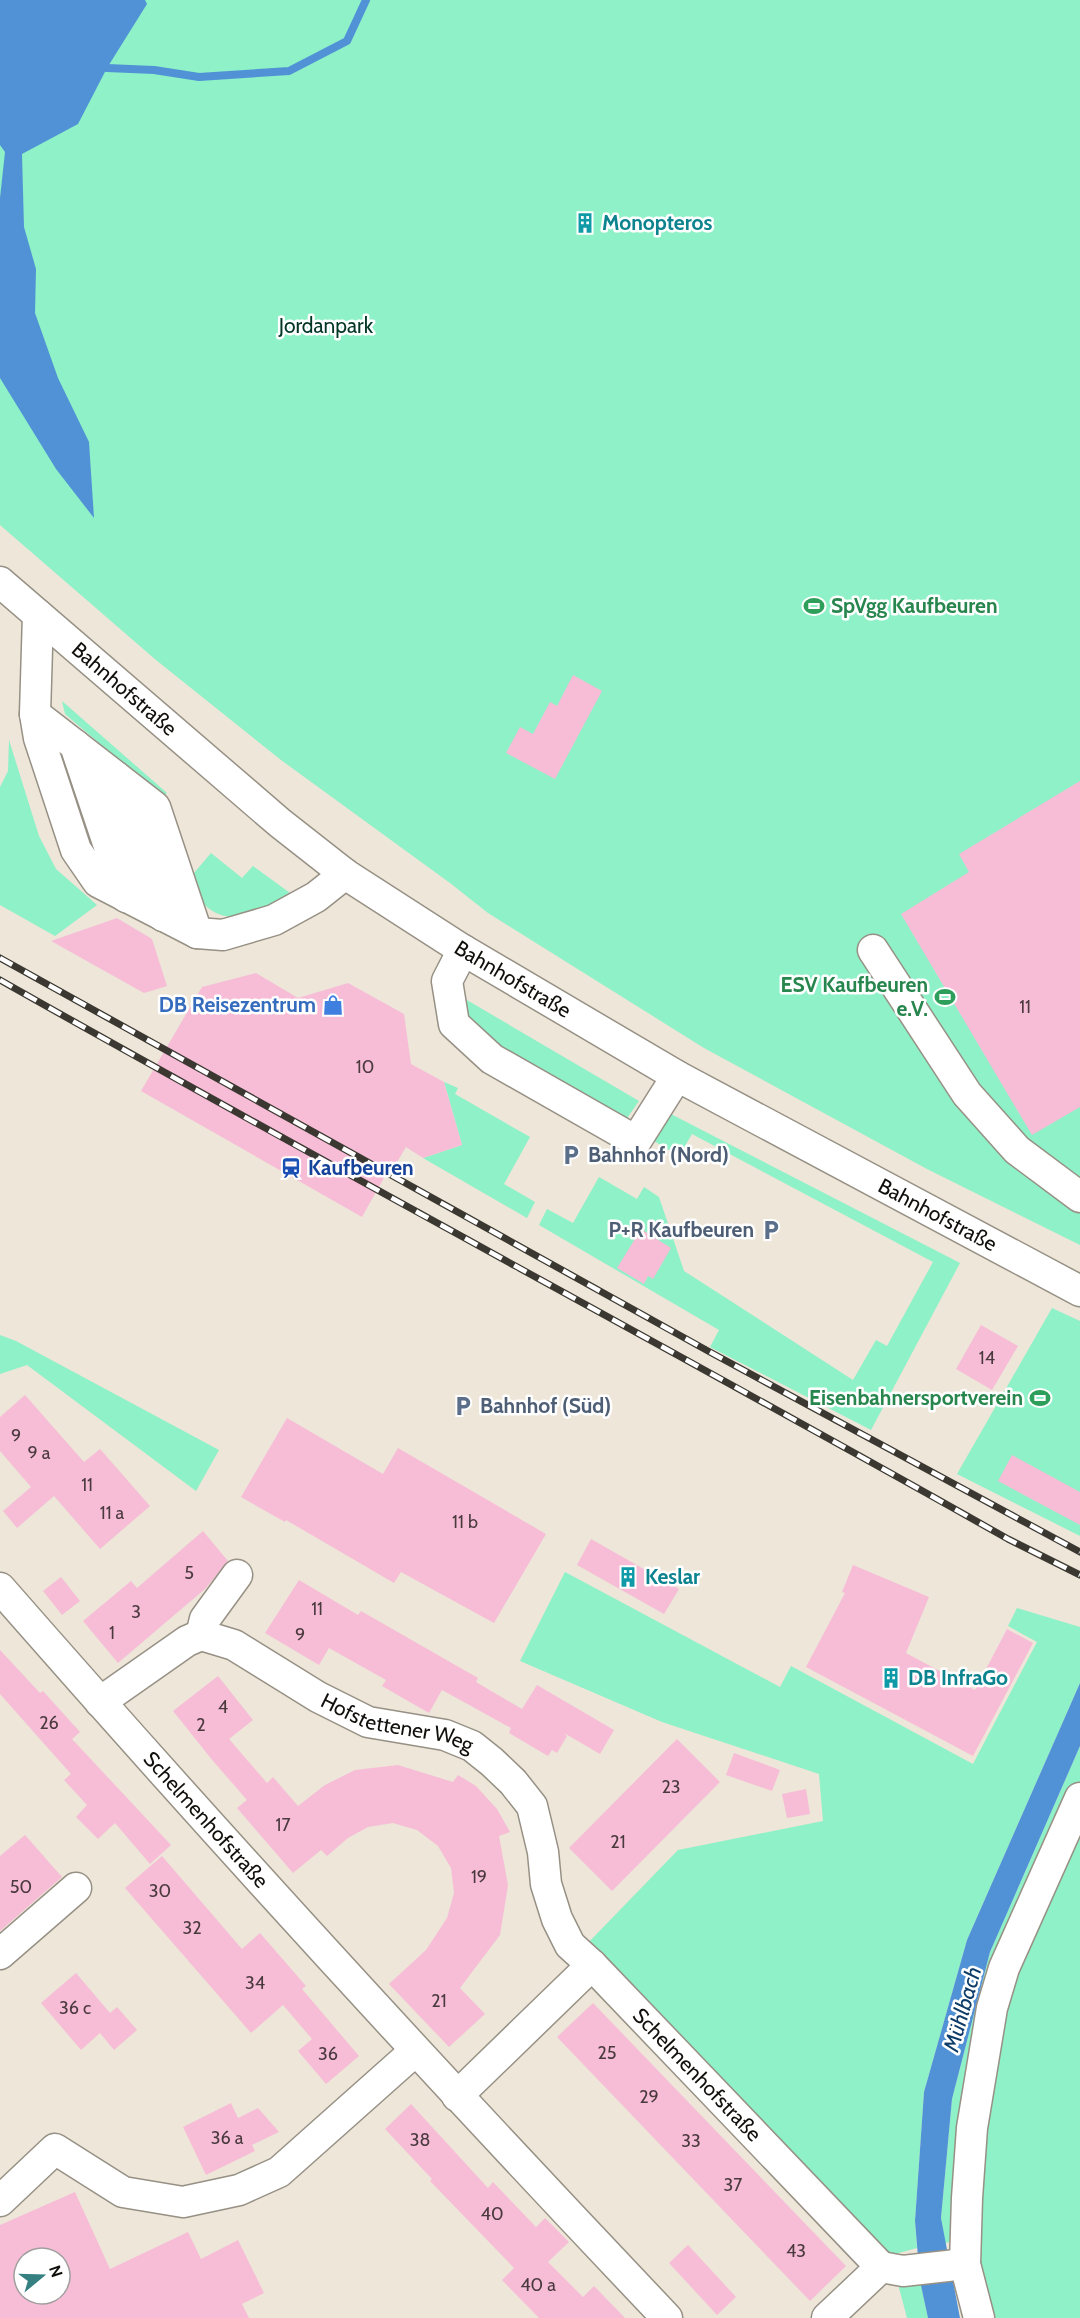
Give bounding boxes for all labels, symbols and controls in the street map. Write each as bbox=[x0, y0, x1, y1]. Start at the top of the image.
place label: Monopteros bbox=[602, 210, 712, 235]
building icon: Monopteros bbox=[573, 211, 597, 235]
park label: Jordanpark bbox=[278, 313, 374, 338]
place label: SpVgg Kaufbeuren bbox=[831, 593, 998, 618]
sports icon: SpVgg Kaufbeuren bbox=[802, 594, 826, 618]
street label: Bahnhofstraße bbox=[67, 636, 182, 741]
street label: Bahnhofstraße bbox=[450, 935, 576, 1023]
place label: ESV Kaufbeuren e.V. bbox=[780, 972, 928, 1021]
sports icon: ESV Kaufbeuren e.V. bbox=[933, 985, 957, 1009]
place label: DB Reisezentrum bbox=[159, 992, 316, 1017]
shop icon: DB Reisezentrum bbox=[321, 993, 345, 1017]
house number: 11 bbox=[1019, 996, 1031, 1018]
house number: 10 bbox=[356, 1056, 374, 1078]
place label: Bahnhof (Nord) bbox=[588, 1142, 729, 1167]
parking icon: Bahnhof (Nord) bbox=[559, 1143, 583, 1167]
place label: Kaufbeuren bbox=[308, 1155, 414, 1180]
station icon: Kaufbeuren bbox=[279, 1156, 303, 1180]
street label: Bahnhofstraße bbox=[874, 1173, 1001, 1256]
place label: P+R Kaufbeuren bbox=[608, 1217, 754, 1242]
parking icon: P+R Kaufbeuren bbox=[759, 1218, 783, 1242]
house number: 14 bbox=[979, 1347, 995, 1369]
place label: Eisenbahnersportverein bbox=[809, 1385, 1023, 1410]
sports icon: Eisenbahnersportverein bbox=[1028, 1386, 1052, 1410]
place label: Bahnhof (Süd) bbox=[480, 1393, 611, 1418]
parking icon: Bahnhof (Süd) bbox=[451, 1394, 475, 1418]
house number: 9 bbox=[11, 1425, 21, 1447]
house number: 9 a bbox=[28, 1442, 51, 1464]
house number: 11 bbox=[81, 1474, 93, 1496]
house number: 11 a bbox=[100, 1502, 125, 1524]
house number: 11 b bbox=[452, 1511, 478, 1533]
house number: 5 bbox=[184, 1562, 194, 1584]
place label: Keslar bbox=[645, 1564, 700, 1589]
building icon: Keslar bbox=[616, 1565, 640, 1589]
house number: 11 bbox=[311, 1598, 323, 1620]
house number: 3 bbox=[131, 1601, 141, 1623]
house number: 1 bbox=[109, 1622, 115, 1644]
house number: 9 bbox=[295, 1624, 305, 1646]
place label: DB InfraGo bbox=[908, 1665, 1008, 1690]
building icon: DB InfraGo bbox=[879, 1666, 903, 1690]
street label: Hofstettener Weg bbox=[317, 1688, 478, 1757]
house number: 4 bbox=[218, 1696, 228, 1718]
house number: 26 bbox=[39, 1712, 59, 1734]
house number: 2 bbox=[196, 1714, 206, 1736]
street label: Schelmenhofstraße bbox=[138, 1746, 274, 1893]
house number: 23 bbox=[661, 1776, 681, 1798]
house number: 17 bbox=[276, 1814, 290, 1836]
house number: 21 bbox=[610, 1831, 626, 1853]
house number: 19 bbox=[471, 1866, 487, 1888]
house number: 50 bbox=[10, 1876, 32, 1898]
house number: 30 bbox=[149, 1880, 171, 1902]
house number: 32 bbox=[182, 1917, 202, 1939]
water label: Mühlbach bbox=[937, 1964, 987, 2056]
house number: 34 bbox=[245, 1972, 265, 1994]
house number: 21 bbox=[431, 1990, 447, 2012]
house number: 36 c bbox=[59, 1997, 91, 2019]
street label: Schelmenhofstraße bbox=[628, 2003, 767, 2146]
house number: 25 bbox=[597, 2042, 617, 2064]
house number: 36 bbox=[318, 2043, 338, 2065]
house number: 29 bbox=[639, 2086, 659, 2108]
house number: 36 a bbox=[211, 2127, 244, 2149]
house number: 38 bbox=[410, 2129, 430, 2151]
house number: 33 bbox=[681, 2130, 701, 2152]
house number: 37 bbox=[724, 2174, 742, 2196]
house number: 40 bbox=[481, 2203, 503, 2225]
house number: 43 bbox=[786, 2240, 806, 2262]
north arrow bbox=[12, 2246, 72, 2306]
text: N bbox=[45, 2263, 67, 2280]
house number: 40 a bbox=[520, 2274, 556, 2296]

